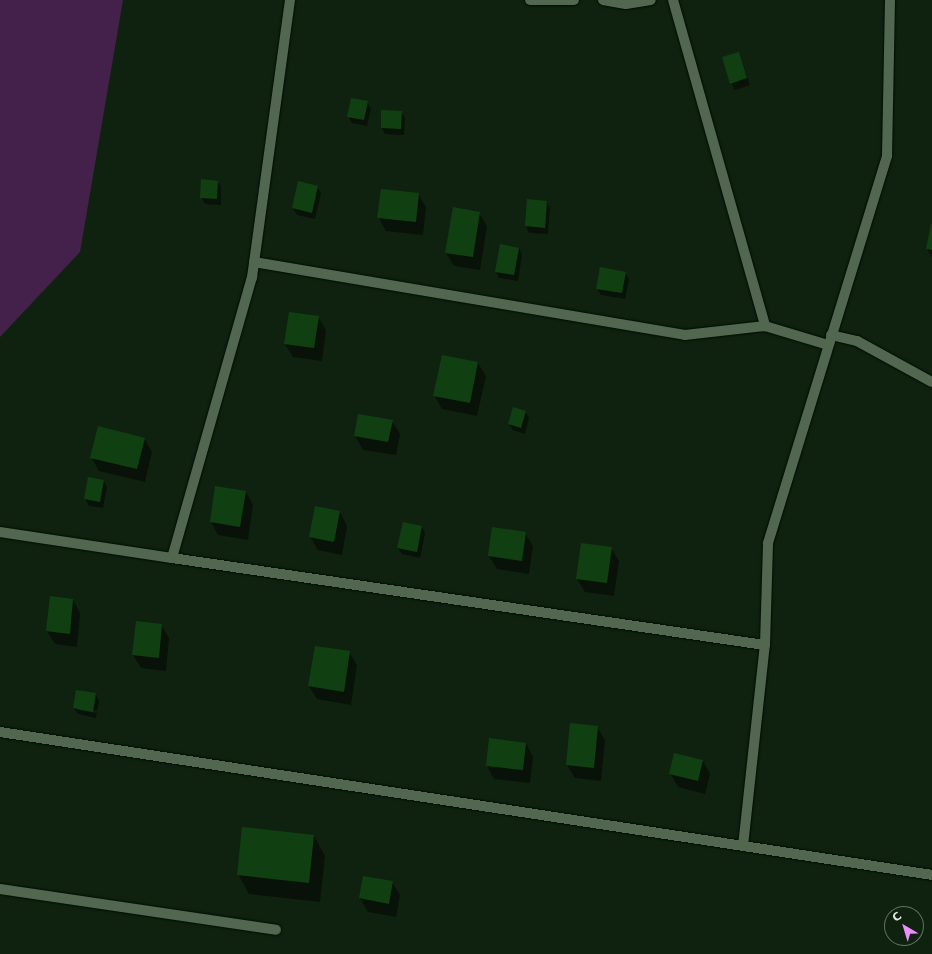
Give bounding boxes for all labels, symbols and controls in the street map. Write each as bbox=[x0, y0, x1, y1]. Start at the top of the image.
north arrow bbox=[884, 906, 924, 946]
text: С bbox=[890, 909, 904, 925]

